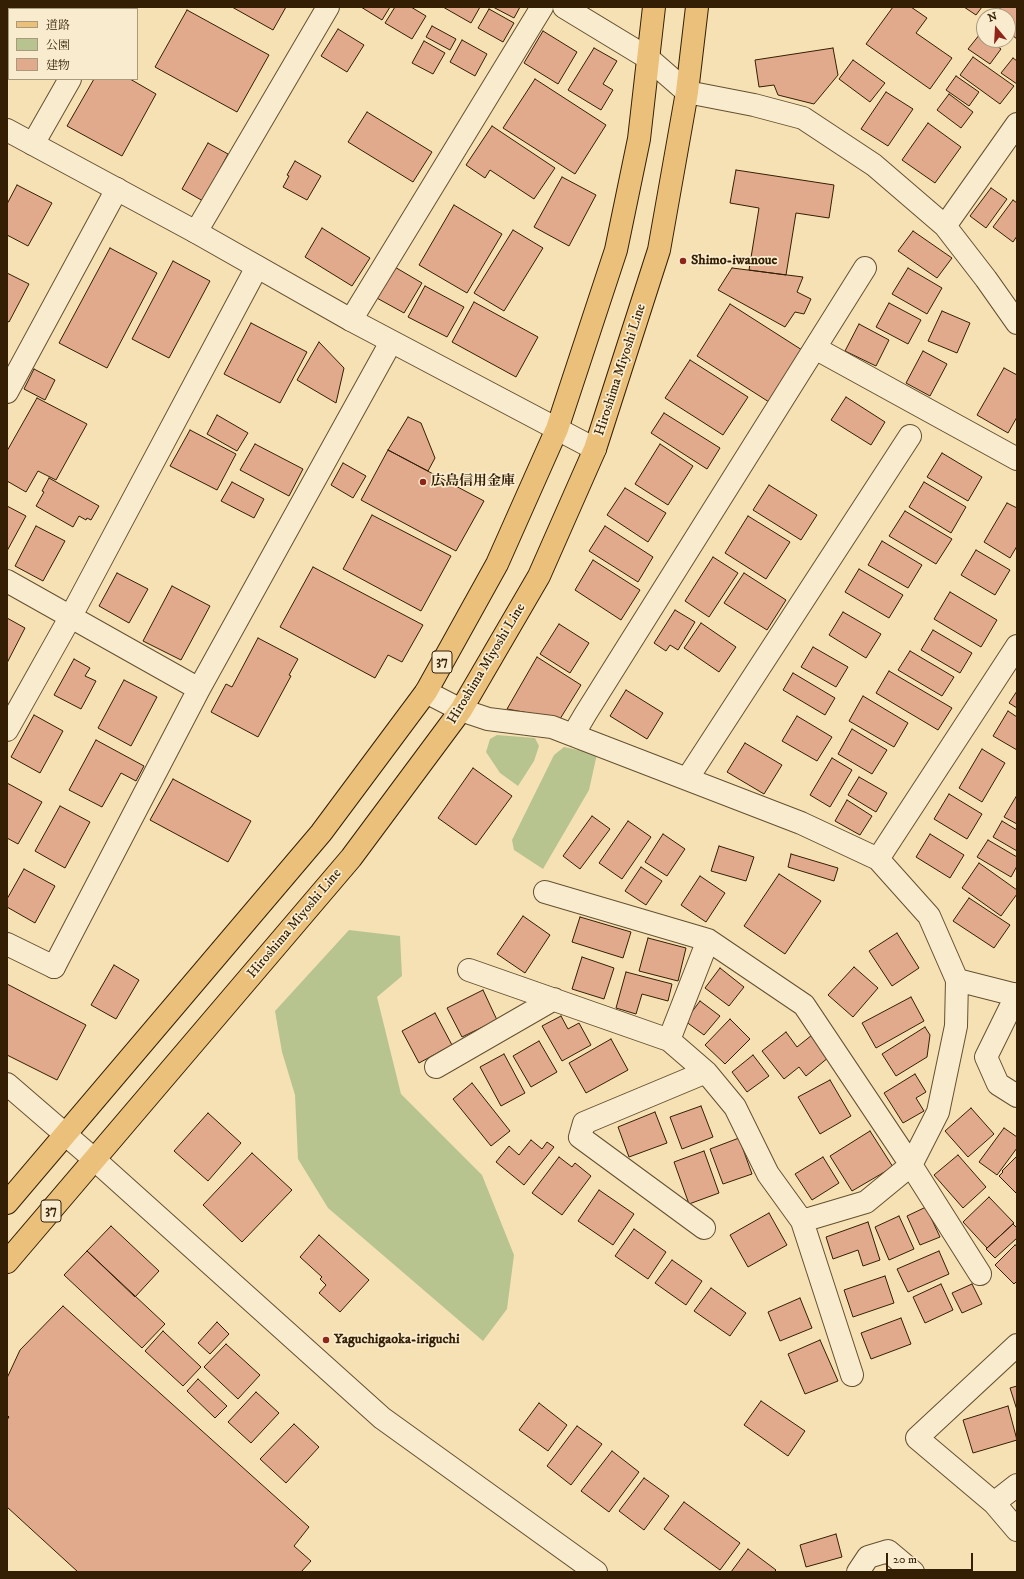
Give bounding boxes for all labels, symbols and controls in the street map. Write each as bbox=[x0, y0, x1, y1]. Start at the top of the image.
legend bbox=[8, 8, 138, 80]
north arrow bbox=[976, 8, 1016, 48]
text: N bbox=[986, 9, 999, 26]
text: 道路 bbox=[46, 18, 70, 33]
text: 公園 bbox=[46, 38, 70, 53]
text: 建物 bbox=[46, 58, 70, 73]
place label: Shimo-iwanoue bbox=[691, 253, 777, 269]
marker: Shimo-iwanoue bbox=[678, 256, 688, 266]
street label: Hiroshima Miyoshi Line bbox=[592, 302, 650, 438]
place label: 広島信用金庫 bbox=[431, 474, 515, 490]
marker: 広島信用金庫 bbox=[418, 477, 428, 487]
street label: Hiroshima Miyoshi Line bbox=[444, 601, 530, 727]
road number: 37 bbox=[432, 651, 452, 673]
street label: Hiroshima Miyoshi Line bbox=[244, 866, 346, 982]
road number: 37 bbox=[41, 1200, 61, 1222]
place label: Yaguchigaoka-iriguchi bbox=[334, 1332, 460, 1348]
marker: Yaguchigaoka-iriguchi bbox=[321, 1335, 331, 1345]
scale bar bbox=[888, 1545, 975, 1571]
text: 20 m bbox=[893, 1552, 917, 1567]

